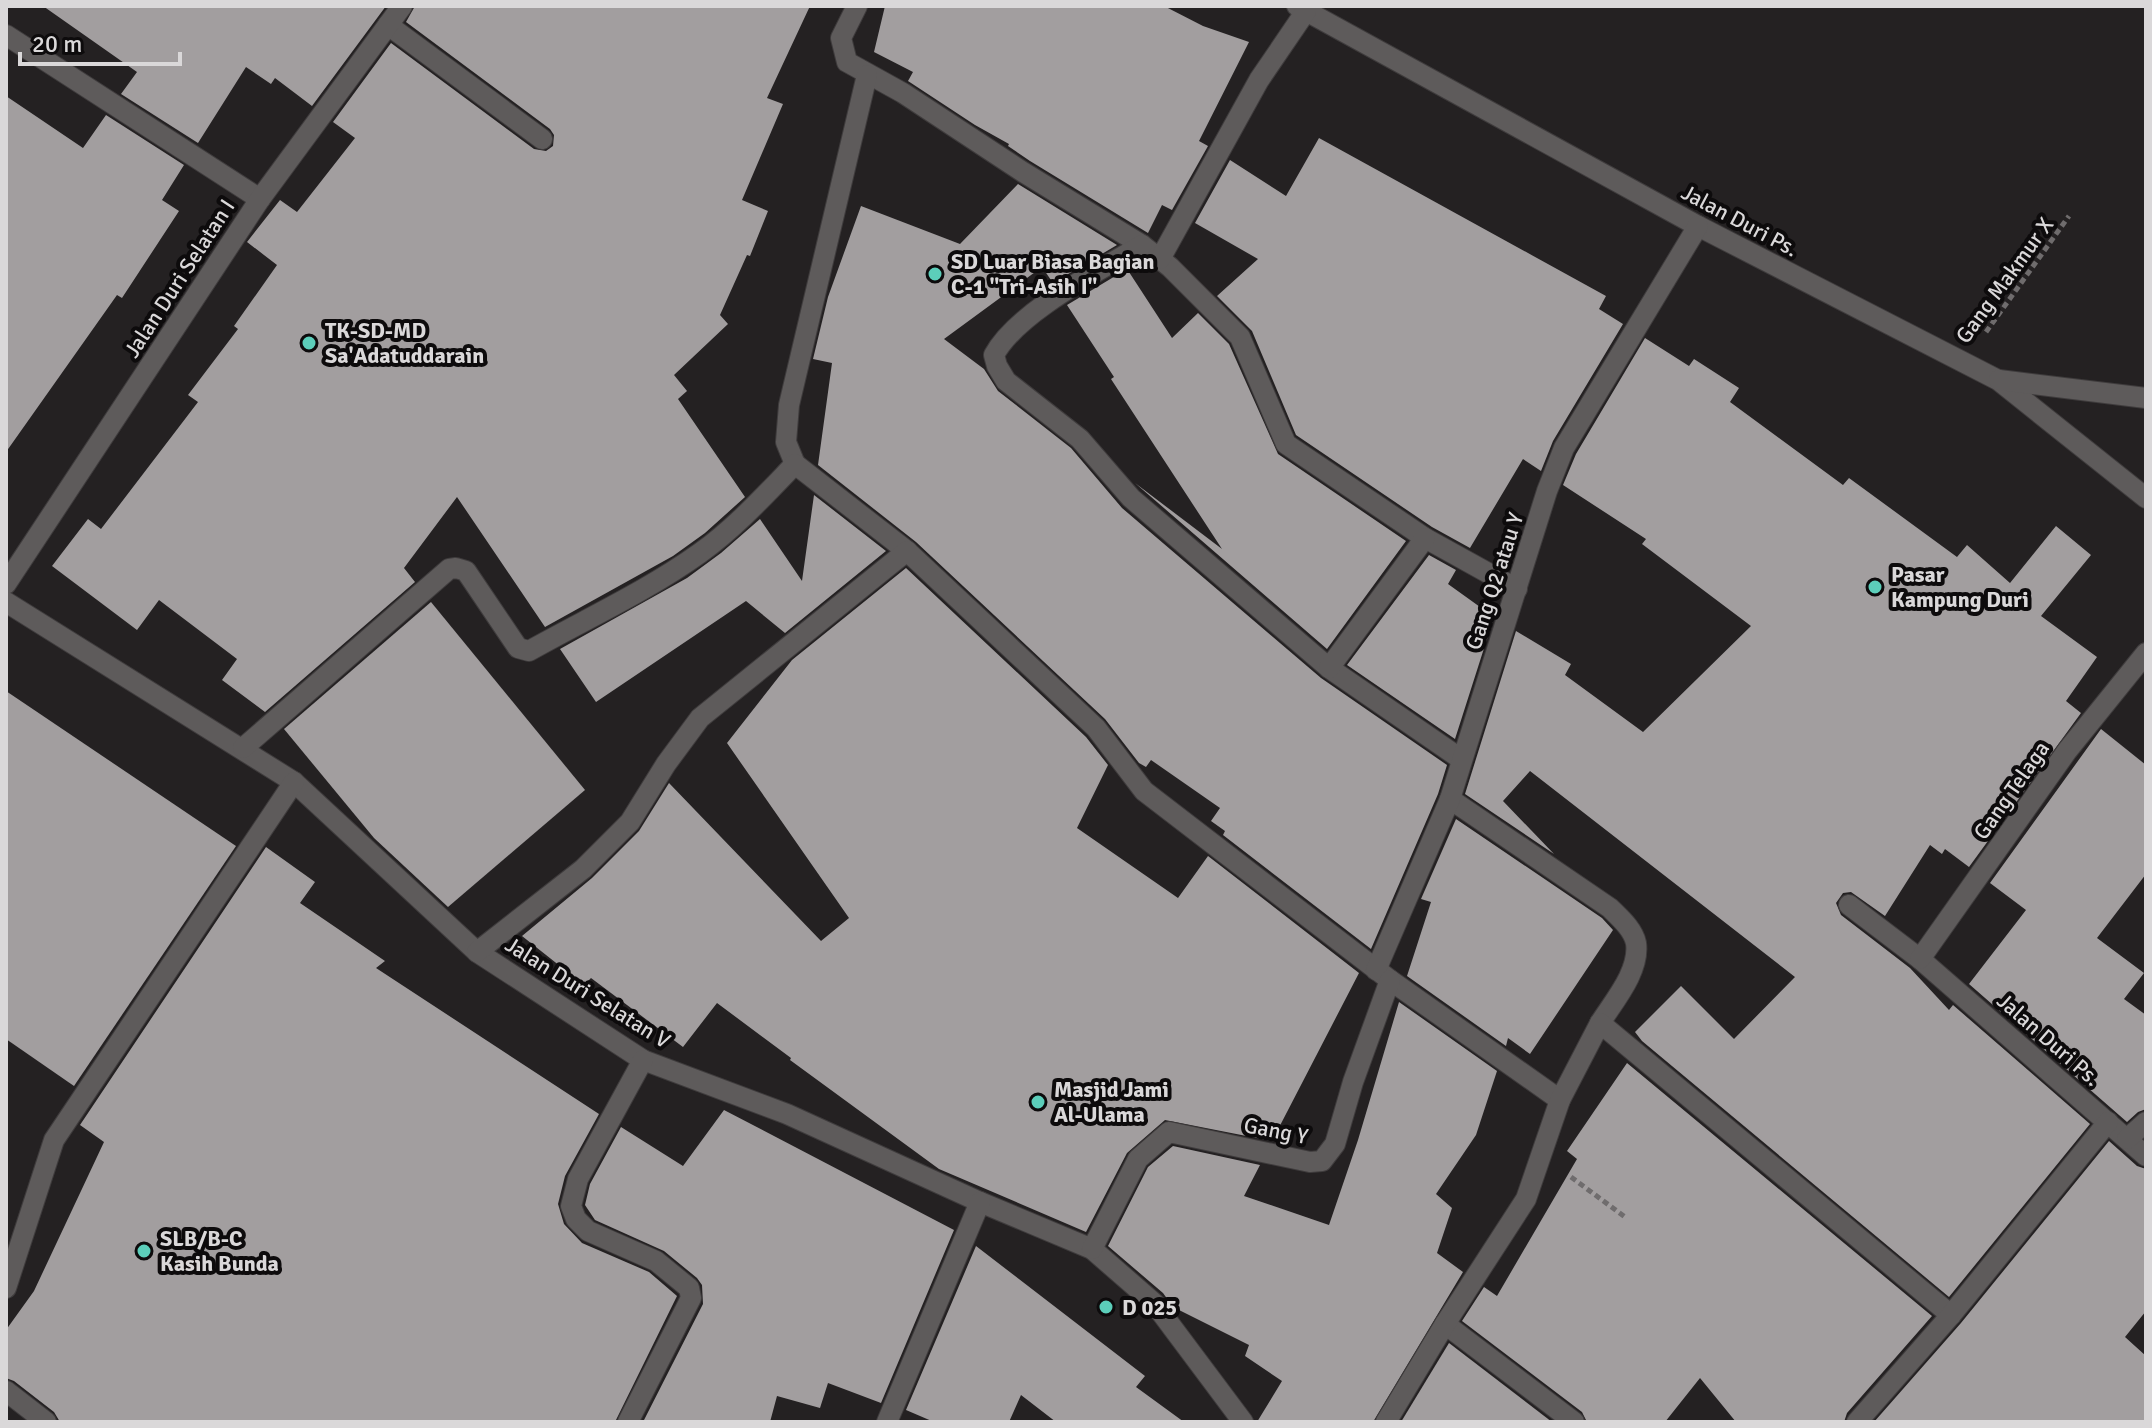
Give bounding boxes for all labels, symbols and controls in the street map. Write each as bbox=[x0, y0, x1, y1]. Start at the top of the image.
scale bar bbox=[20, 16, 180, 66]
text: 20 m bbox=[32, 29, 82, 59]
street label: Jalan Duri Ps. bbox=[1677, 178, 1803, 262]
street label: Jalan Duri Selatan I bbox=[118, 194, 241, 362]
street label: Gang Makmur X bbox=[1950, 212, 2059, 349]
place label: SD Luar Biasa Bagian C-1 "Tri-Asih I" bbox=[951, 248, 1155, 300]
marker: SD Luar Biasa Bagian C-1 "Tri-Asih I" bbox=[926, 265, 944, 283]
place label: TK-SD-MD Sa'Adatuddarain bbox=[325, 317, 484, 369]
marker: TK-SD-MD Sa'Adatuddarain bbox=[300, 334, 318, 352]
street label: Gang Q2 atau Y bbox=[1460, 509, 1529, 653]
place label: Pasar Kampung Duri bbox=[1891, 561, 2029, 613]
marker: Pasar Kampung Duri bbox=[1866, 578, 1884, 596]
street label: Gang Telaga bbox=[1968, 736, 2055, 845]
street label: Jalan Duri Selatan V bbox=[500, 931, 676, 1054]
street label: Jalan Duri Ps. bbox=[1992, 987, 2106, 1092]
place label: Masjid Jami Al-Ulama bbox=[1054, 1076, 1169, 1128]
marker: Masjid Jami Al-Ulama bbox=[1029, 1093, 1047, 1111]
street label: Gang Y bbox=[1242, 1111, 1310, 1150]
place label: SLB/B-C Kasih Bunda bbox=[160, 1225, 279, 1277]
marker: SLB/B-C Kasih Bunda bbox=[135, 1242, 153, 1260]
place label: D 025 bbox=[1122, 1294, 1177, 1321]
marker: D 025 bbox=[1097, 1298, 1115, 1316]

